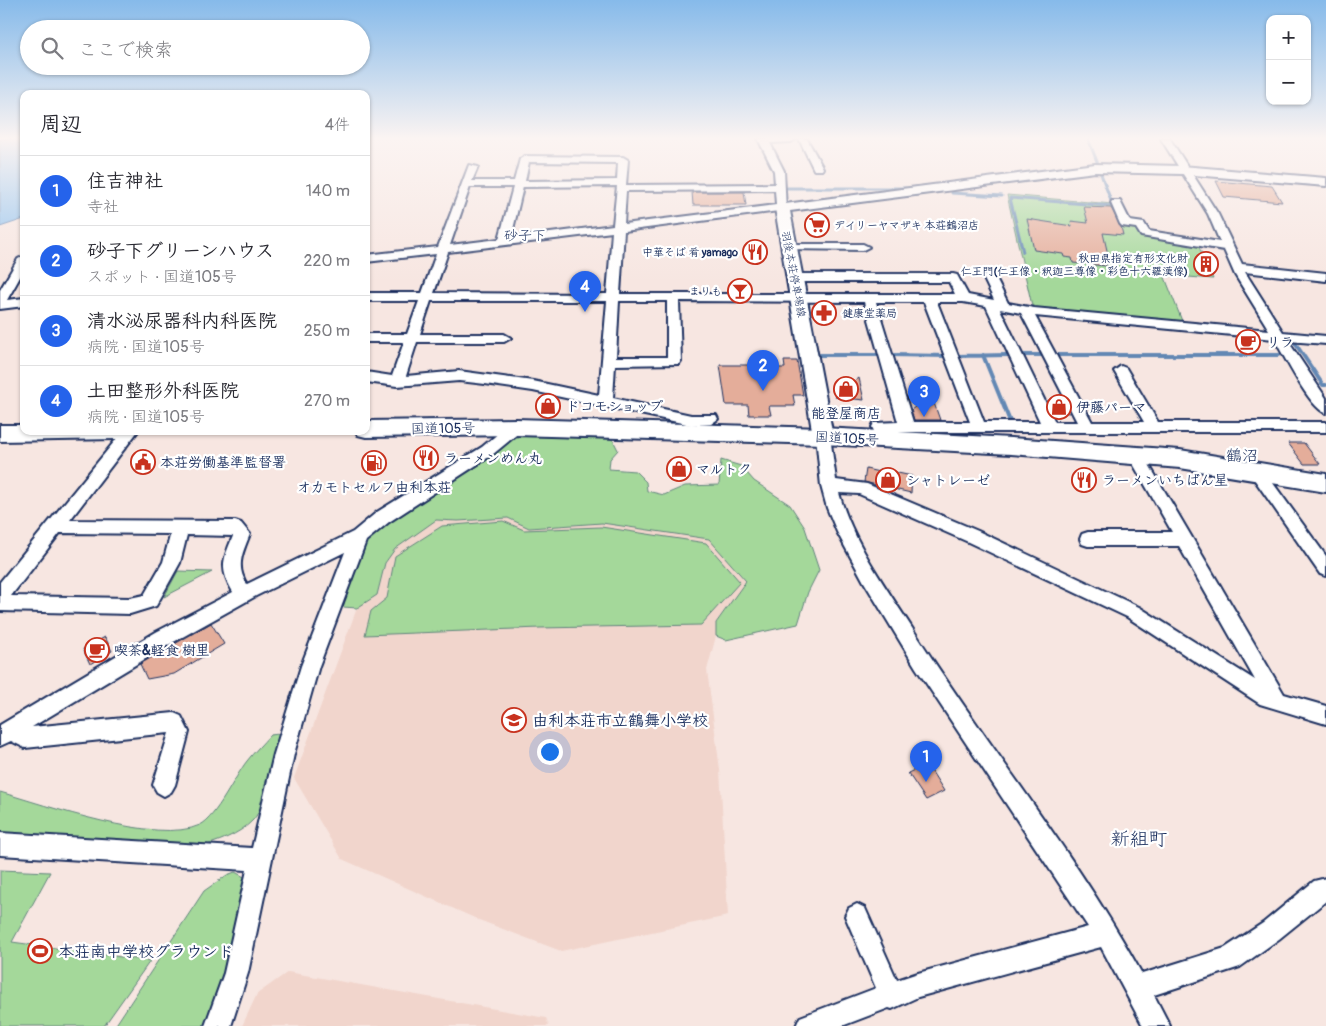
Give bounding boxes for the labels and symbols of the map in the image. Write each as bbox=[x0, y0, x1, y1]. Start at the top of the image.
supermarket icon: デイリーヤマザキ 本荘鶴沼店 bbox=[804, 212, 830, 238]
place label: デイリーヤマザキ 本荘鶴沼店 bbox=[834, 219, 979, 232]
district label: 砂子下 bbox=[504, 227, 546, 244]
street label: 羽後本荘停車場線 bbox=[779, 230, 808, 319]
restaurant icon: 中華そば 肴 yamago bbox=[742, 239, 768, 265]
place label: 中華そば 肴 yamago bbox=[642, 246, 738, 259]
building icon: 秋田県指定有形文化財 仁王門(仁王像・釈迦三尊像・彩色十六羅漢像) bbox=[1193, 251, 1219, 277]
place label: 秋田県指定有形文化財 仁王門(仁王像・釈迦三尊像・彩色十六羅漢像) bbox=[961, 252, 1188, 278]
pin: 4 bbox=[569, 271, 601, 312]
bar icon: まりも bbox=[727, 278, 753, 304]
place label: まりも bbox=[689, 285, 722, 298]
pharmacy icon: 健康堂薬局 bbox=[811, 300, 837, 326]
place label: 健康堂薬局 bbox=[842, 307, 897, 320]
cafe icon: リラ bbox=[1235, 329, 1261, 355]
place label: リラ bbox=[1266, 334, 1294, 351]
pin: 2 bbox=[747, 350, 779, 391]
shop icon: 能登屋商店 bbox=[833, 376, 859, 402]
pin: 3 bbox=[908, 376, 940, 417]
shop icon: ドコモショップ bbox=[535, 393, 561, 419]
shop icon: 伊藤パーマ bbox=[1046, 394, 1072, 420]
place label: ドコモショップ bbox=[566, 398, 663, 415]
place label: 伊藤パーマ bbox=[1076, 399, 1147, 416]
place label: 能登屋商店 bbox=[811, 405, 881, 422]
street label: 国道105号 bbox=[411, 419, 475, 438]
street label: 国道105号 bbox=[814, 428, 880, 449]
restaurant icon: ラーメンめん丸 bbox=[413, 445, 439, 471]
district label: 鶴沼 bbox=[1226, 446, 1258, 466]
public building icon: 本荘労働基準監督署 bbox=[130, 449, 156, 475]
fuel station icon: オカモトセルフ由利本荘 bbox=[361, 450, 387, 476]
place label: ラーメンめん丸 bbox=[444, 450, 542, 467]
place label: 本荘労働基準監督署 bbox=[160, 454, 286, 471]
shop icon: マルトク bbox=[666, 456, 692, 482]
place label: マルトク bbox=[696, 461, 752, 478]
shop icon: シャトレーゼ bbox=[875, 467, 901, 493]
restaurant icon: ラーメンいちばん星 bbox=[1071, 467, 1097, 493]
place label: シャトレーゼ bbox=[906, 472, 990, 489]
place label: ラーメンいちばん星 bbox=[1102, 472, 1228, 489]
place label: オカモトセルフ由利本荘 bbox=[297, 479, 451, 496]
cafe icon: 喫茶&軽食 樹里 bbox=[84, 637, 110, 663]
place label: 喫茶&軽食 樹里 bbox=[114, 642, 210, 659]
school or university icon: 由利本荘市立鶴舞小学校 bbox=[501, 707, 527, 733]
place label: 由利本荘市立鶴舞小学校 bbox=[532, 711, 708, 731]
your location bbox=[537, 739, 563, 765]
pin: 1 bbox=[910, 741, 942, 782]
district label: 新組町 bbox=[1110, 827, 1168, 851]
sports icon: 本荘南中学校グラウンド bbox=[27, 938, 53, 964]
place label: 本荘南中学校グラウンド bbox=[58, 942, 234, 962]

